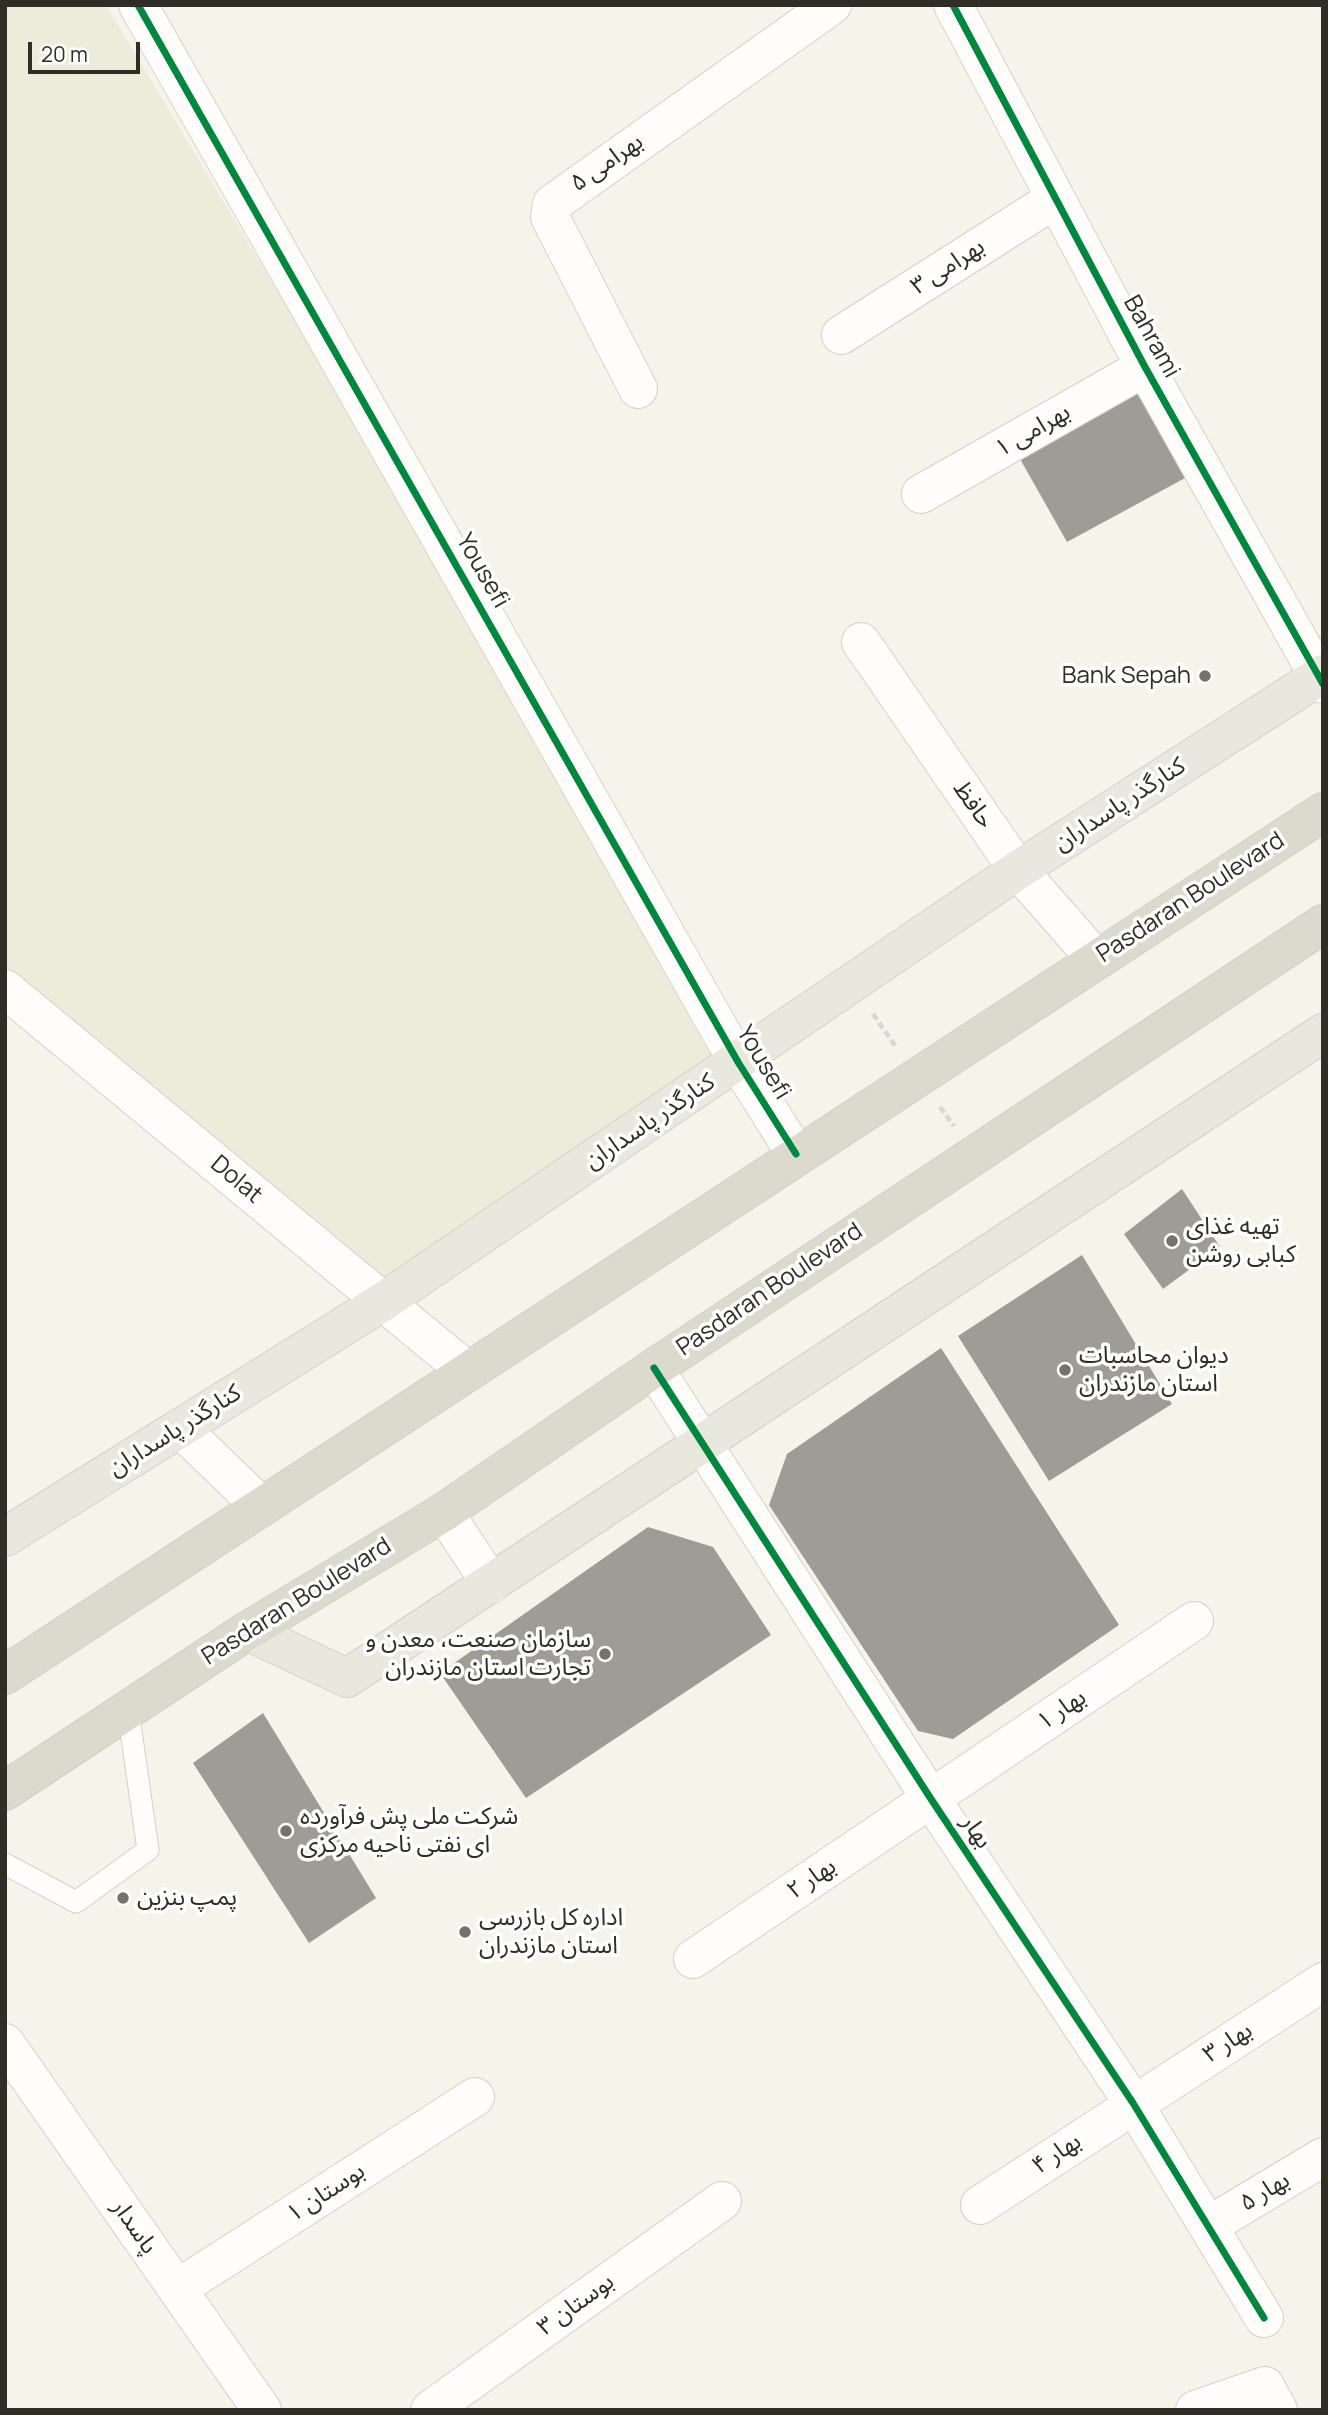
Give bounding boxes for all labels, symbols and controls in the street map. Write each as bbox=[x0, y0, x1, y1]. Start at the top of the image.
scale bar bbox=[32, 28, 144, 72]
text: 20 m bbox=[41, 40, 88, 68]
street label: بهرامی ۵ bbox=[565, 128, 649, 198]
street label: بهرامی ۳ bbox=[906, 233, 990, 301]
street label: Bahrami bbox=[1117, 291, 1185, 383]
street label: بهرامی ۱ bbox=[990, 398, 1076, 464]
street label: Yousefi bbox=[449, 529, 515, 613]
place label: Bank Sepah bbox=[1062, 662, 1191, 690]
marker: Bank Sepah bbox=[1197, 668, 1213, 684]
street label: کنارگذر پاسداران bbox=[1049, 752, 1191, 858]
street label: حافظ bbox=[946, 776, 1000, 834]
street label: Pasdaran Boulevard bbox=[1092, 827, 1290, 969]
street label: Yousefi bbox=[730, 1021, 796, 1105]
street label: کنارگذر پاسداران bbox=[579, 1068, 721, 1176]
street label: Dolat bbox=[204, 1150, 268, 1210]
place label: تهیه غذای کبابی روشن bbox=[1186, 1213, 1296, 1269]
street label: Pasdaran Boulevard bbox=[672, 1217, 868, 1363]
marker: تهیه غذای کبابی روشن bbox=[1164, 1233, 1180, 1249]
place label: دیوان محاسبات استان مازندران bbox=[1079, 1342, 1229, 1398]
marker: دیوان محاسبات استان مازندران bbox=[1057, 1362, 1073, 1378]
street label: کنارگذر پاسداران bbox=[103, 1379, 247, 1483]
street label: Pasdaran Boulevard bbox=[197, 1532, 397, 1672]
place label: سازمان صنعت، معدن و تجارت استان مازندران bbox=[365, 1626, 591, 1682]
marker: سازمان صنعت، معدن و تجارت استان مازندران bbox=[597, 1646, 613, 1662]
street label: بهار ۱ bbox=[1032, 1683, 1092, 1737]
place label: شرکت ملی پش فرآورده ای نفتی ناحیه مرکزی bbox=[300, 1803, 518, 1859]
street label: بهار bbox=[954, 1810, 998, 1854]
marker: شرکت ملی پش فرآورده ای نفتی ناحیه مرکزی bbox=[278, 1823, 294, 1839]
street label: بهار ۲ bbox=[782, 1852, 842, 1906]
place label: پمپ بنزین bbox=[137, 1884, 237, 1912]
marker: پمپ بنزین bbox=[115, 1890, 131, 1906]
place label: اداره کل بازرسی استان مازندران bbox=[479, 1904, 623, 1960]
marker: اداره کل بازرسی استان مازندران bbox=[457, 1924, 473, 1940]
street label: بهار ۳ bbox=[1198, 2017, 1258, 2069]
street label: بهار ۴ bbox=[1027, 2127, 1087, 2181]
street label: بوستان ۱ bbox=[281, 2157, 371, 2229]
street label: بهار ۵ bbox=[1235, 2166, 1295, 2218]
street label: پاسدار bbox=[105, 2194, 163, 2260]
street label: بوستان ۳ bbox=[532, 2268, 620, 2342]

